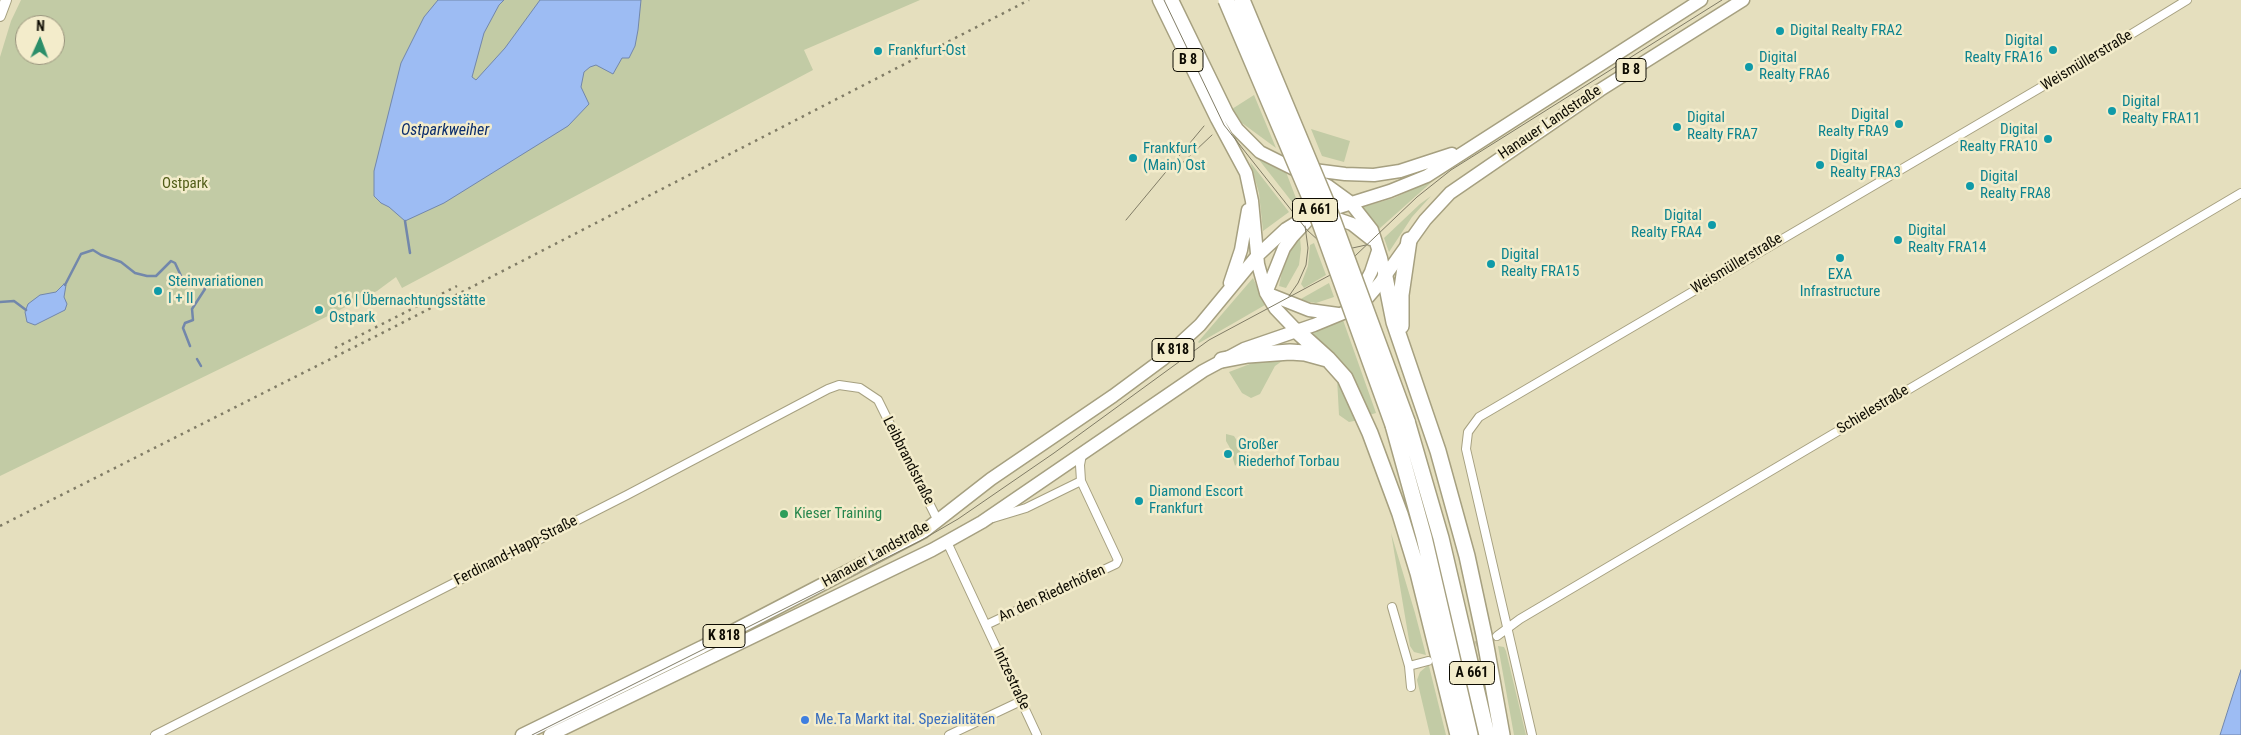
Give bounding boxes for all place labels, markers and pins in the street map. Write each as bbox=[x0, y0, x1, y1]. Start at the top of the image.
place label: Digital Realty FRA2 bbox=[1790, 22, 1902, 40]
marker: Digital Realty FRA2 bbox=[1774, 25, 1786, 37]
place label: Digital Realty FRA16 bbox=[1965, 32, 2043, 67]
place label: Frankfurt-Ost bbox=[888, 42, 966, 60]
marker: Digital Realty FRA16 bbox=[2047, 44, 2059, 56]
marker: Frankfurt-Ost bbox=[872, 45, 884, 57]
place label: Digital Realty FRA6 bbox=[1759, 49, 1830, 84]
marker: Digital Realty FRA6 bbox=[1743, 61, 1755, 73]
place label: Digital Realty FRA11 bbox=[2122, 93, 2200, 128]
marker: Digital Realty FRA11 bbox=[2106, 105, 2118, 117]
place label: Digital Realty FRA9 bbox=[1818, 106, 1889, 141]
place label: Digital Realty FRA7 bbox=[1687, 109, 1758, 144]
marker: Digital Realty FRA9 bbox=[1893, 118, 1905, 130]
marker: Digital Realty FRA7 bbox=[1671, 121, 1683, 133]
place label: Digital Realty FRA10 bbox=[1960, 121, 2038, 156]
marker: Digital Realty FRA10 bbox=[2042, 133, 2054, 145]
place label: Frankfurt (Main) Ost bbox=[1143, 140, 1205, 175]
place label: Digital Realty FRA3 bbox=[1830, 147, 1901, 182]
marker: Frankfurt (Main) Ost bbox=[1127, 152, 1139, 164]
marker: Digital Realty FRA3 bbox=[1814, 159, 1826, 171]
place label: Digital Realty FRA8 bbox=[1980, 168, 2051, 203]
marker: Digital Realty FRA8 bbox=[1964, 180, 1976, 192]
place label: Digital Realty FRA4 bbox=[1631, 207, 1702, 242]
marker: Digital Realty FRA4 bbox=[1706, 219, 1718, 231]
place label: Digital Realty FRA14 bbox=[1908, 222, 1986, 257]
marker: Digital Realty FRA14 bbox=[1892, 234, 1904, 246]
place label: Digital Realty FRA15 bbox=[1501, 246, 1579, 281]
marker: EXA Infrastructure bbox=[1834, 252, 1846, 264]
marker: Digital Realty FRA15 bbox=[1485, 258, 1497, 270]
place label: EXA Infrastructure bbox=[1800, 266, 1880, 301]
place label: Steinvariationen I + II bbox=[168, 273, 264, 308]
marker: Steinvariationen I + II bbox=[152, 285, 164, 297]
place label: o16 | Übernachtungsstätte Ostpark bbox=[329, 292, 485, 327]
marker: o16 | Übernachtungsstätte Ostpark bbox=[313, 304, 325, 316]
place label: Großer Riederhof Torbau bbox=[1238, 436, 1339, 471]
marker: Großer Riederhof Torbau bbox=[1222, 448, 1234, 460]
place label: Diamond Escort Frankfurt bbox=[1149, 483, 1243, 518]
marker: Diamond Escort Frankfurt bbox=[1133, 495, 1145, 507]
place label: Kieser Training bbox=[794, 505, 882, 523]
marker: Kieser Training bbox=[778, 508, 790, 520]
place label: Me.Ta Markt ital. Spezialitäten bbox=[815, 711, 995, 729]
marker: Me.Ta Markt ital. Spezialitäten bbox=[799, 714, 811, 726]

